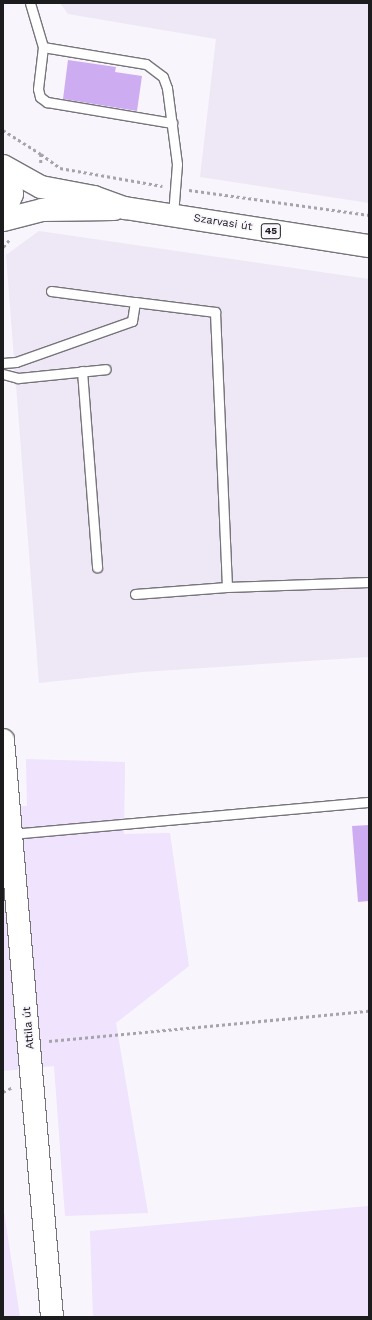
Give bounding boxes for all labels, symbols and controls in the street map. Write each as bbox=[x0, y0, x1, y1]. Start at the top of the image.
street label: Szarvasi út bbox=[193, 212, 253, 234]
road number: 45 bbox=[260, 223, 282, 239]
street label: Attila út bbox=[21, 1006, 37, 1050]

